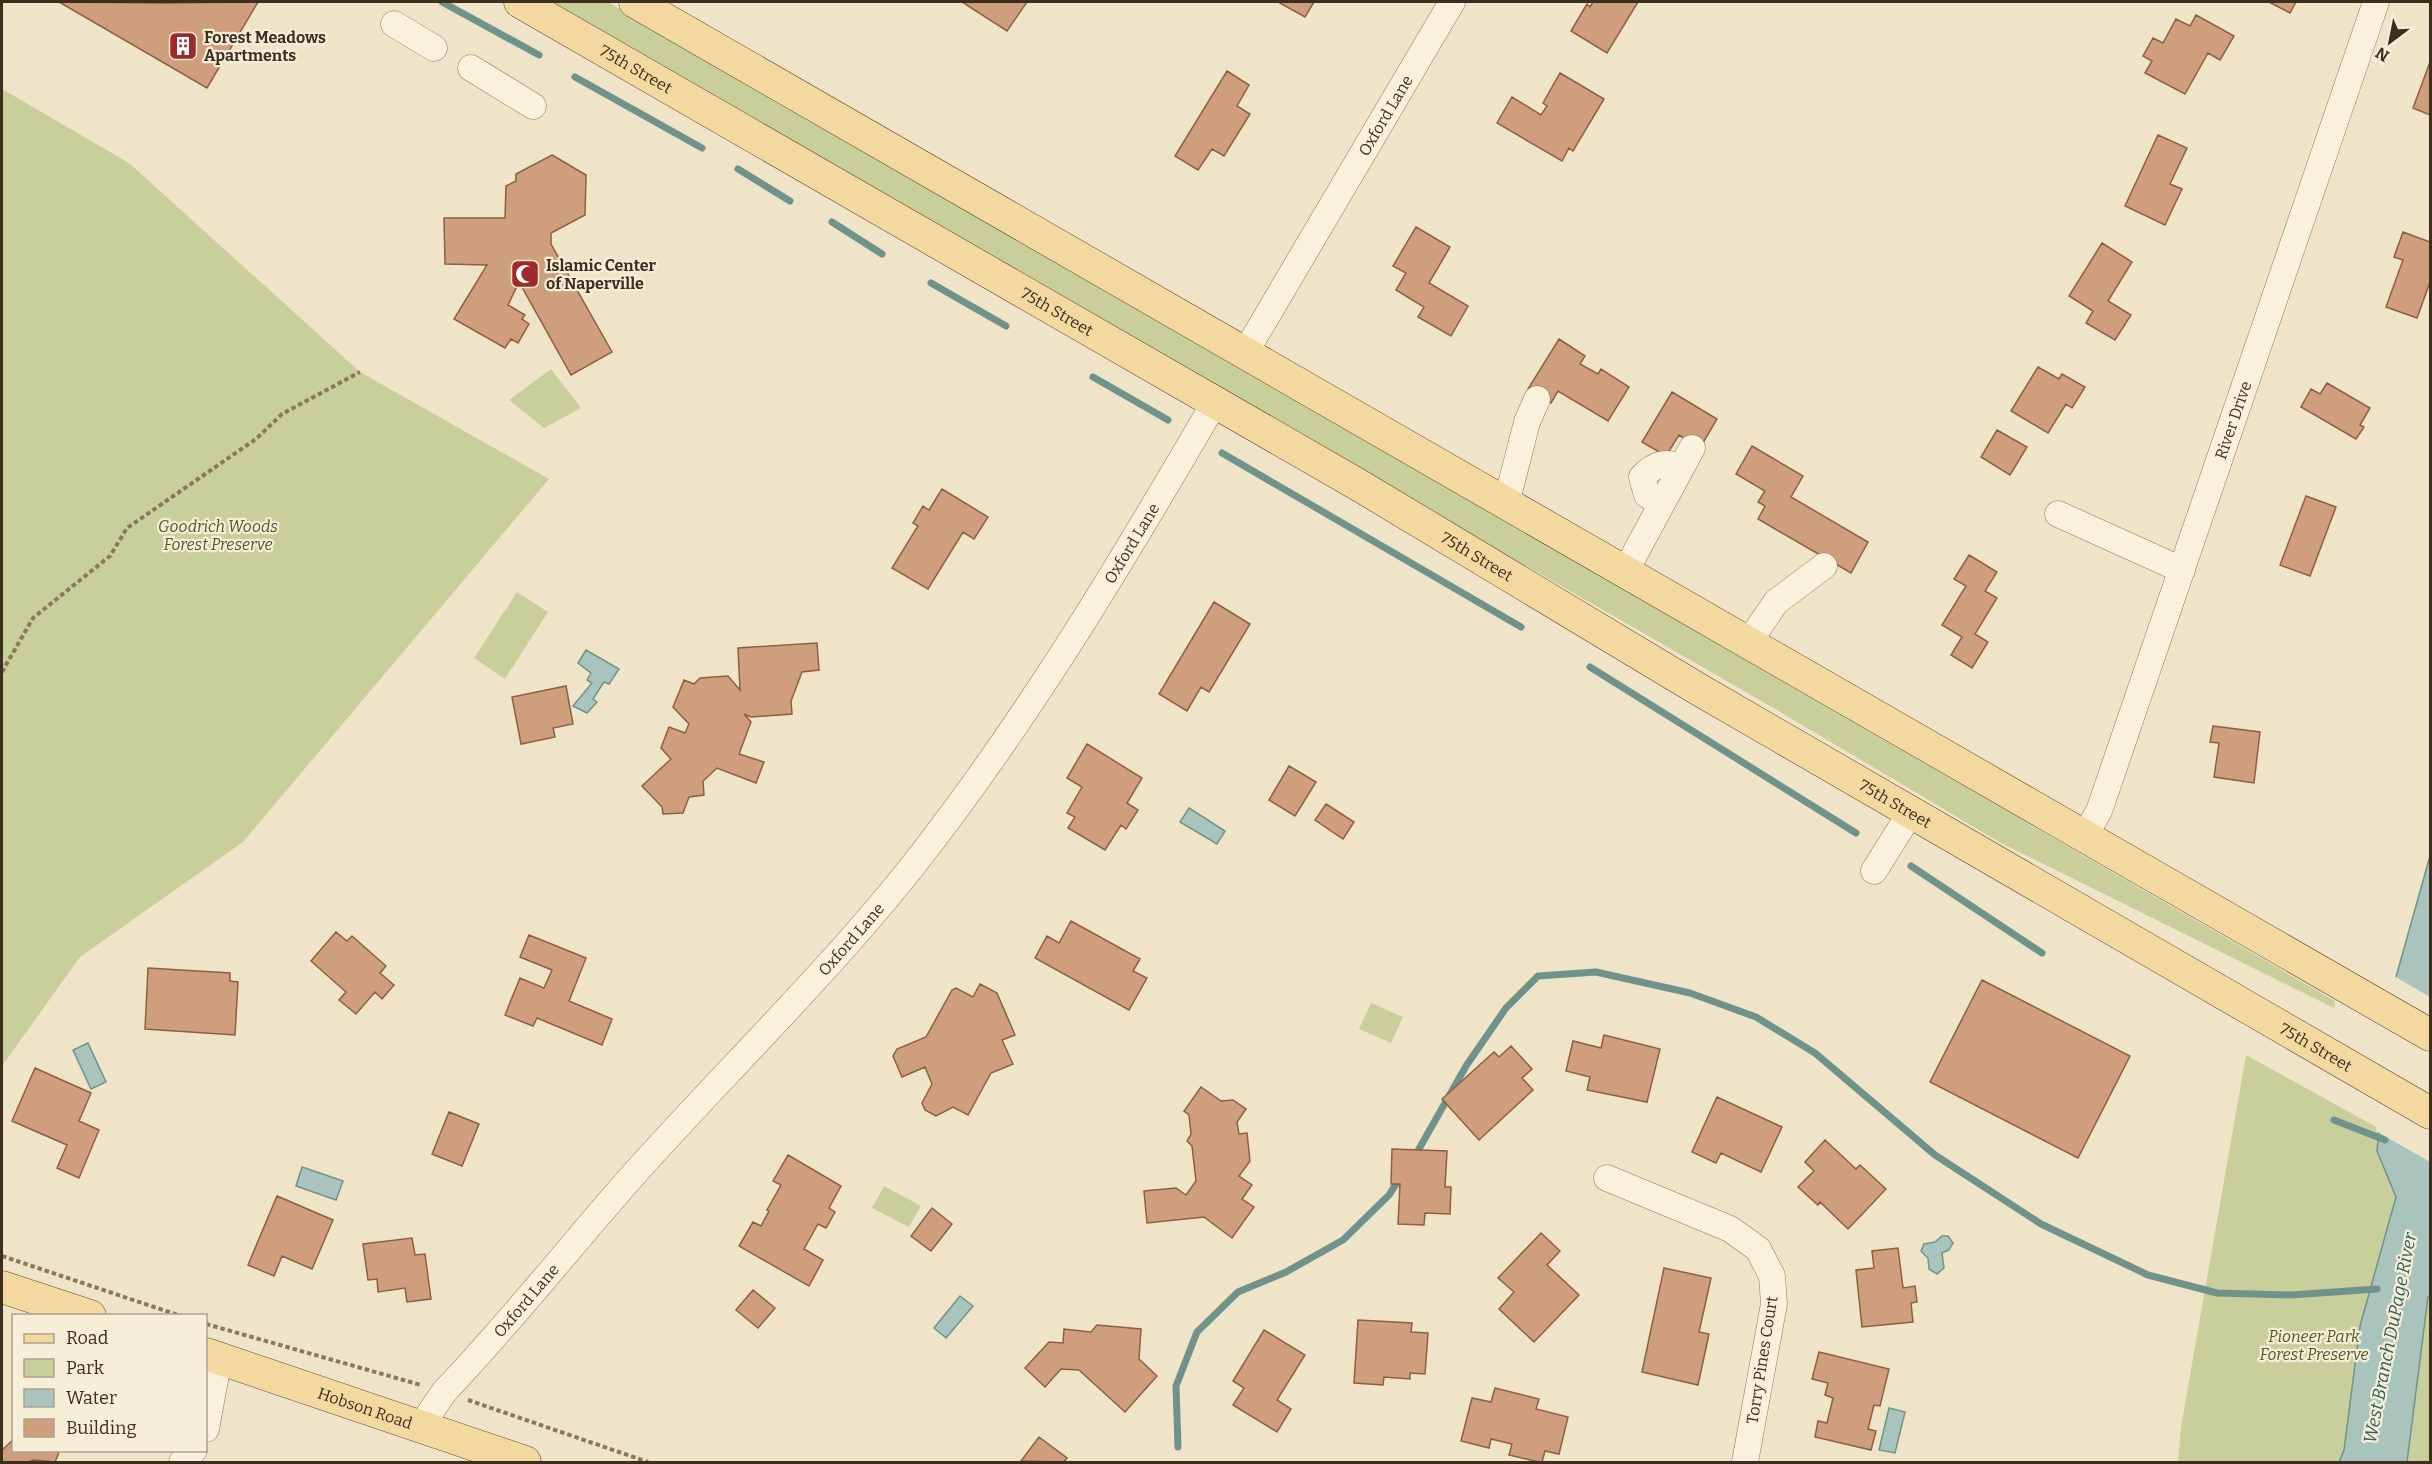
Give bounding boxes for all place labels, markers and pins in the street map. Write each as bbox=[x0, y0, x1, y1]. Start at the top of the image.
place label: Forest Meadows Apartments bbox=[204, 28, 326, 65]
building icon: Forest Meadows Apartments bbox=[167, 30, 199, 62]
place label: Islamic Center of Naperville bbox=[546, 256, 656, 293]
mosque icon: Islamic Center of Naperville bbox=[509, 258, 541, 290]

